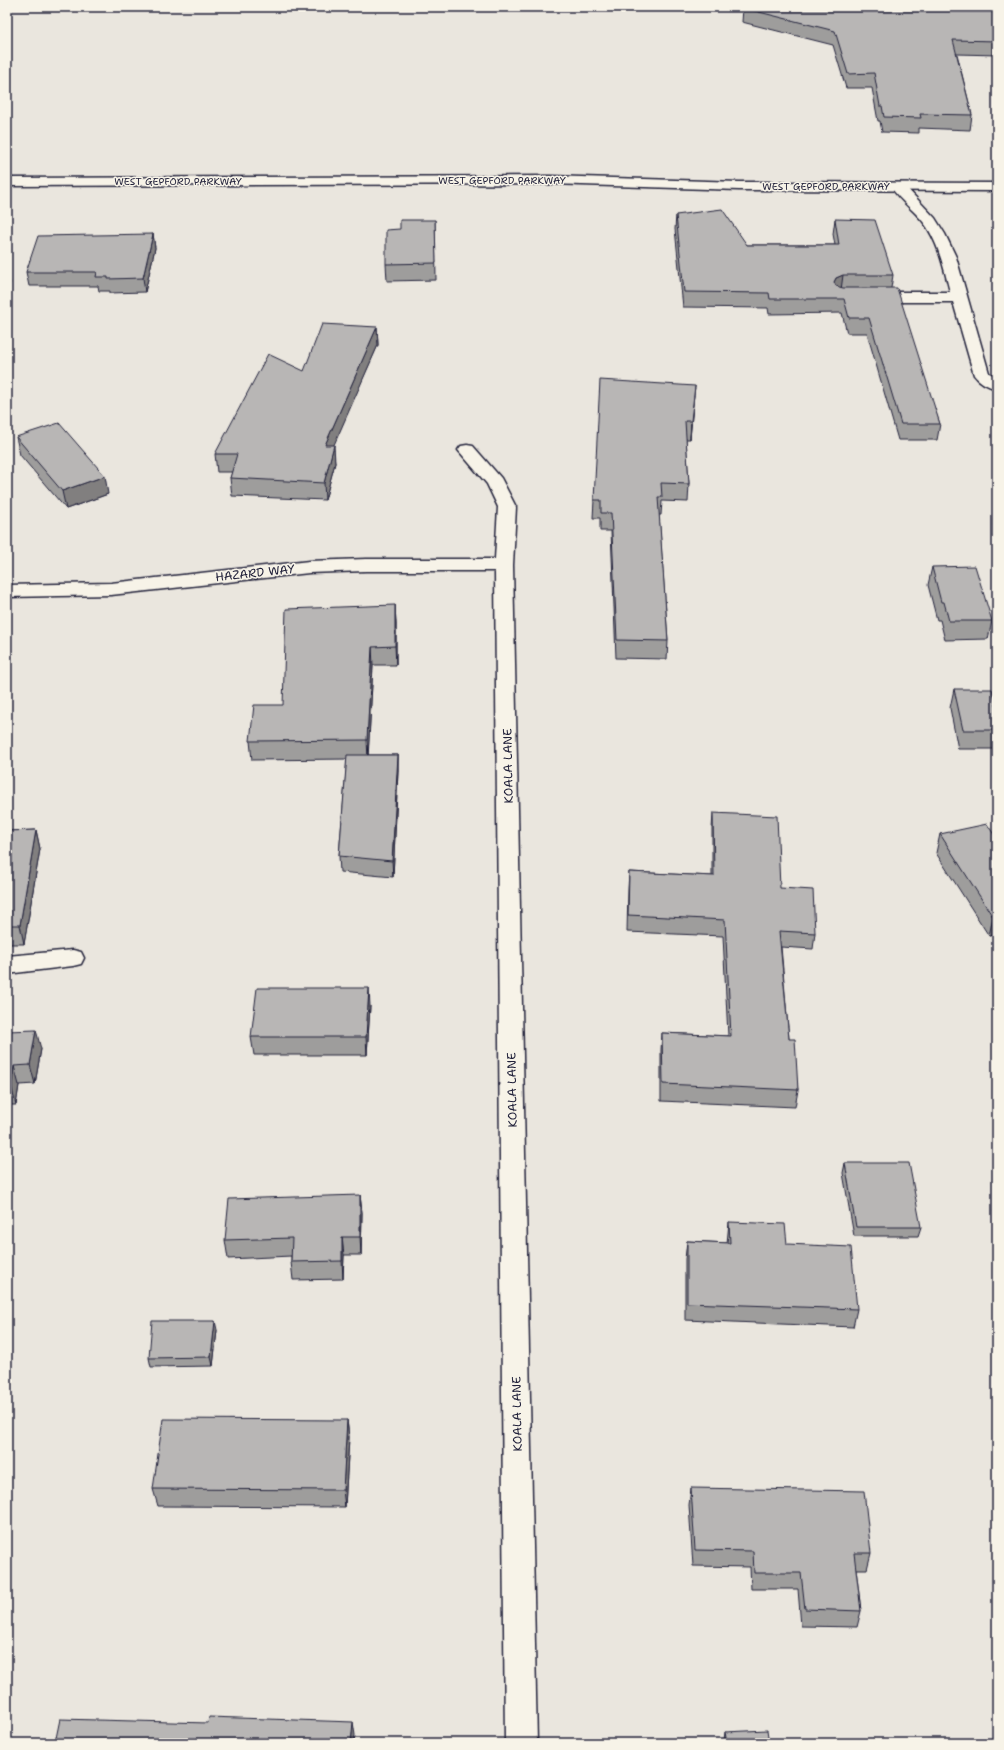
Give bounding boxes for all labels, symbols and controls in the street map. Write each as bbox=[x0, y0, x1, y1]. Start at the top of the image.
street label: WEST GEPFORD PARKWAY bbox=[438, 174, 566, 187]
street label: WEST GEPFORD PARKWAY bbox=[114, 175, 242, 188]
street label: WEST GEPFORD PARKWAY bbox=[762, 180, 890, 193]
street label: HAZARD WAY bbox=[214, 561, 296, 585]
street label: KOALA LANE bbox=[499, 728, 517, 804]
street label: KOALA LANE bbox=[503, 1052, 521, 1128]
street label: KOALA LANE bbox=[508, 1376, 526, 1452]

